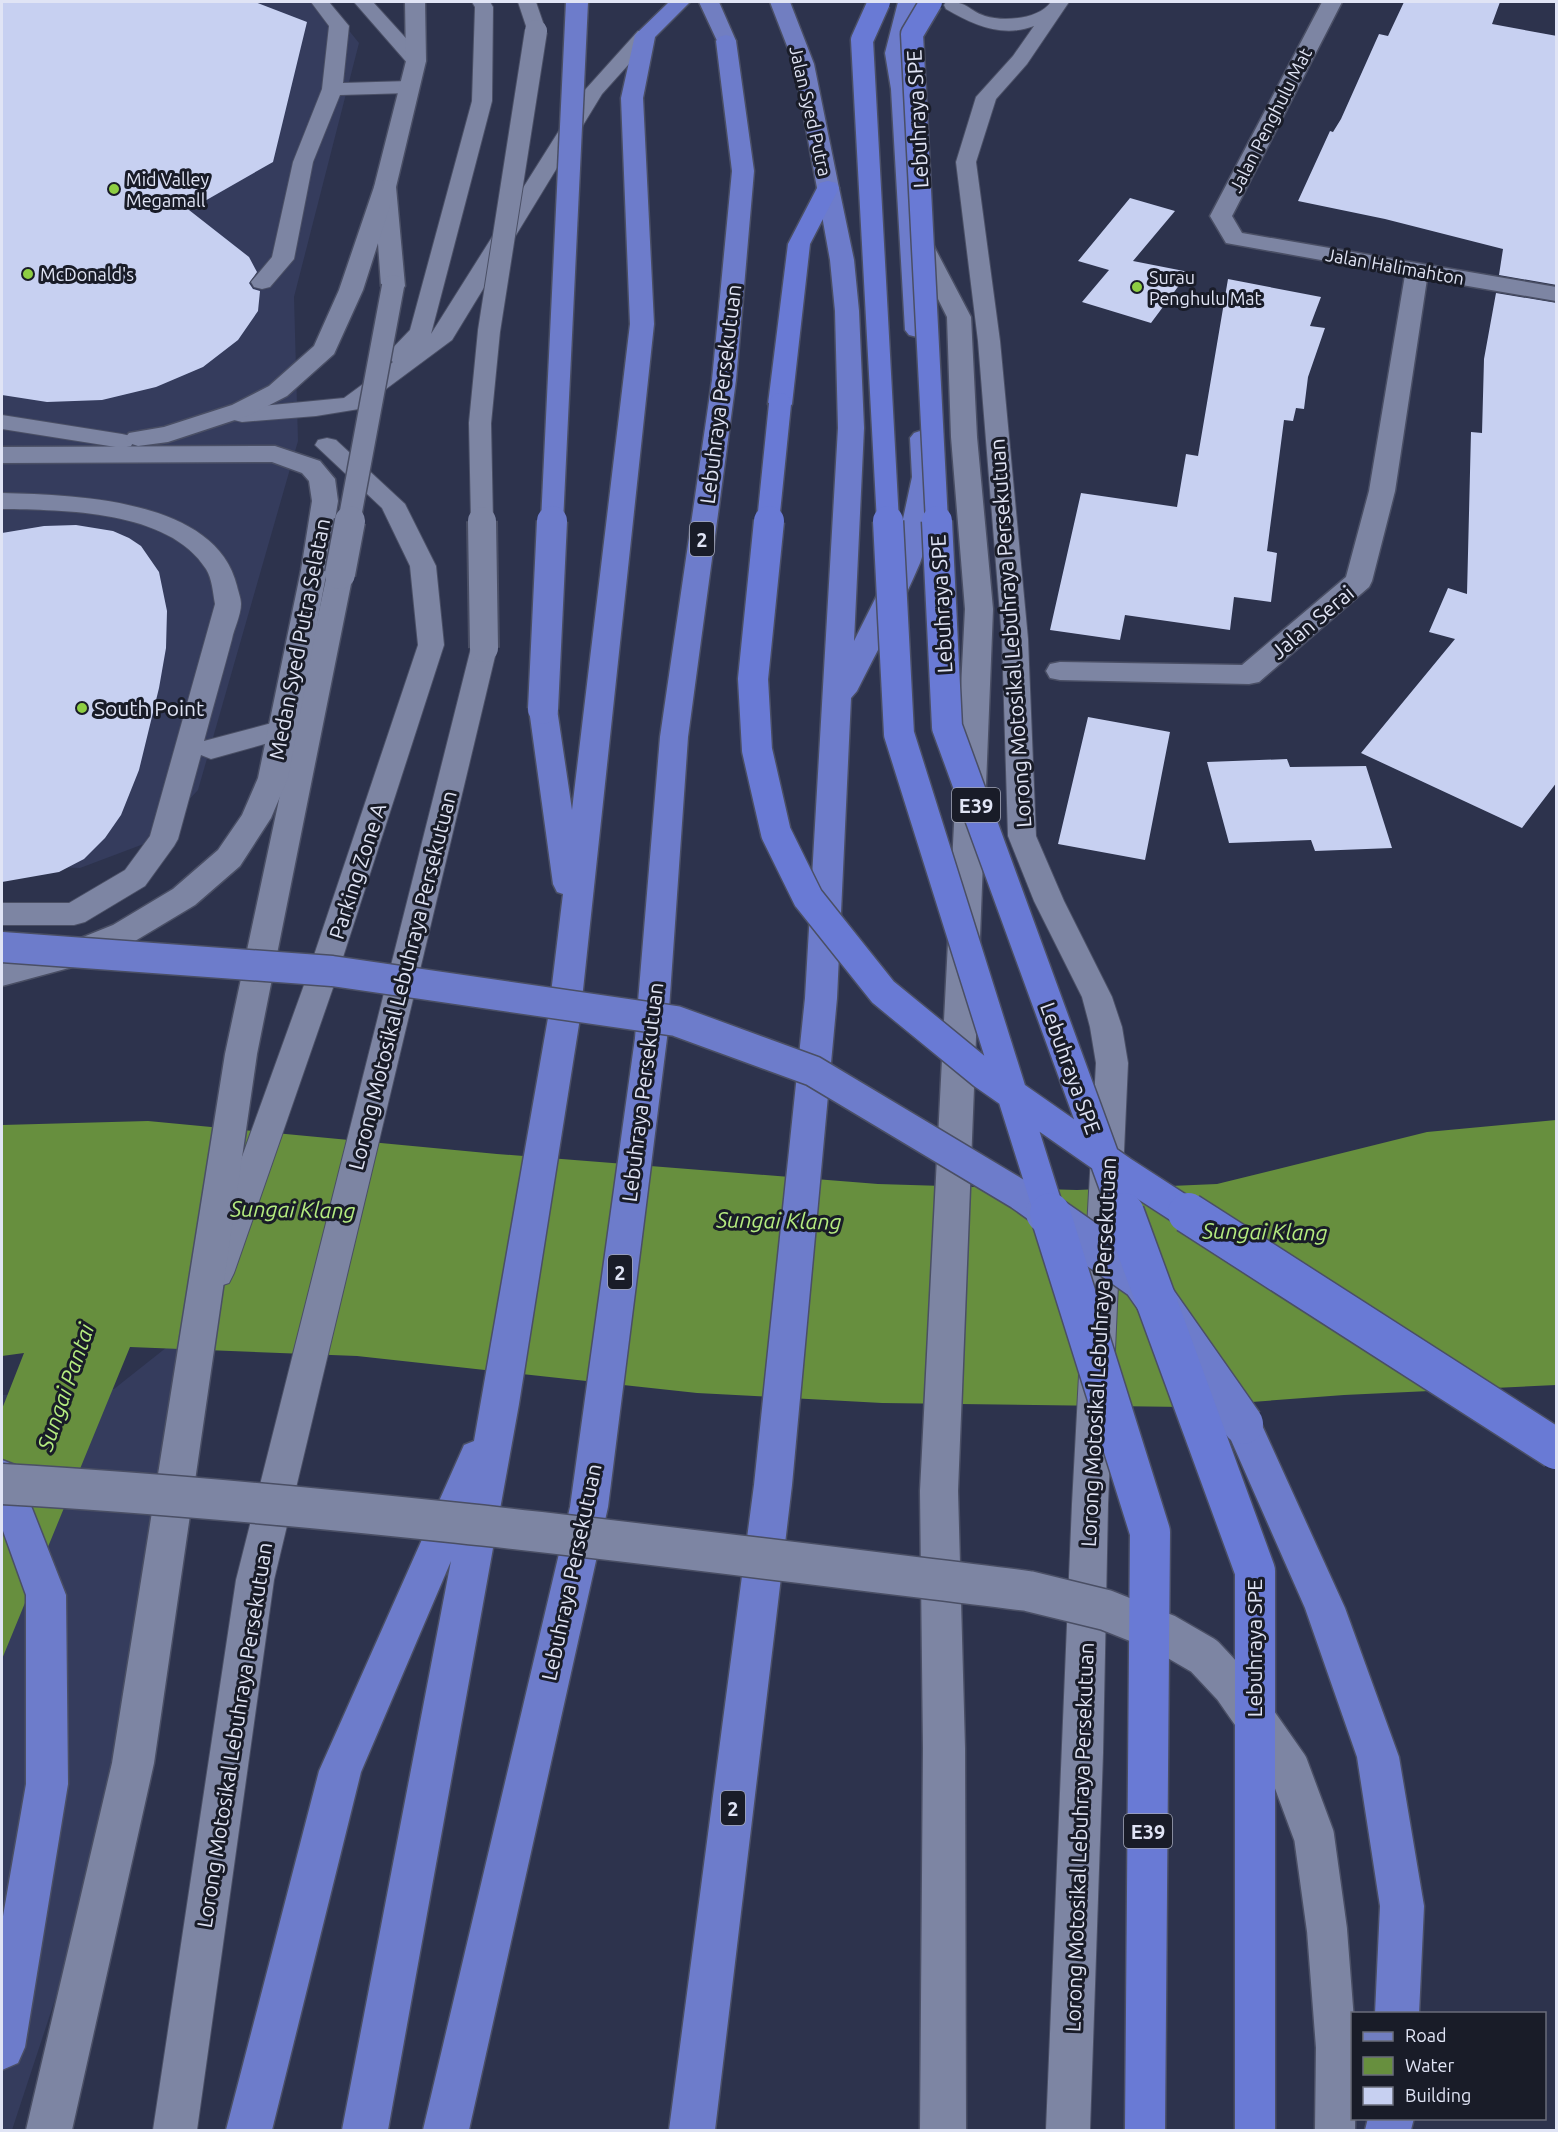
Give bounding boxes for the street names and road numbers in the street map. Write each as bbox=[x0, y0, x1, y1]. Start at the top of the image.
street label: Jalan Syed Putra bbox=[786, 44, 836, 178]
street label: Jalan Penghulu Mat bbox=[1225, 45, 1315, 195]
street label: Lebuhraya SPE bbox=[901, 49, 933, 189]
street label: Jalan Halimahton bbox=[1324, 244, 1466, 288]
street label: Lebuhraya Persekutuan bbox=[695, 283, 745, 505]
street label: Lorong Motosikal Lebuhraya Persekutuan bbox=[984, 438, 1036, 828]
street label: Medan Syed Putra Selatan bbox=[264, 516, 334, 762]
road number: 2 bbox=[690, 522, 714, 556]
street label: Lebuhraya SPE bbox=[925, 534, 957, 674]
street label: Jalan Serai bbox=[1266, 580, 1358, 664]
street label: Lorong Motosikal Lebuhraya Persekutuan bbox=[343, 788, 461, 1172]
road number: E39 bbox=[952, 788, 1000, 822]
street label: Parking Zone A bbox=[324, 800, 390, 942]
street label: Lebuhraya Persekutuan bbox=[617, 981, 667, 1203]
street label: Lebuhraya SPE bbox=[1036, 999, 1106, 1137]
street label: Lorong Motosikal Lebuhraya Persekutuan bbox=[1076, 1157, 1120, 1547]
road number: 2 bbox=[608, 1255, 632, 1289]
street label: Lebuhraya Persekutuan bbox=[536, 1461, 606, 1683]
street label: Lorong Motosikal Lebuhraya Persekutuan bbox=[192, 1541, 276, 1929]
street label: Lebuhraya SPE bbox=[1242, 1579, 1266, 1717]
street label: Lorong Motosikal Lebuhraya Persekutuan bbox=[1060, 1642, 1098, 2032]
road number: 2 bbox=[721, 1791, 745, 1825]
road number: E39 bbox=[1124, 1814, 1172, 1848]

